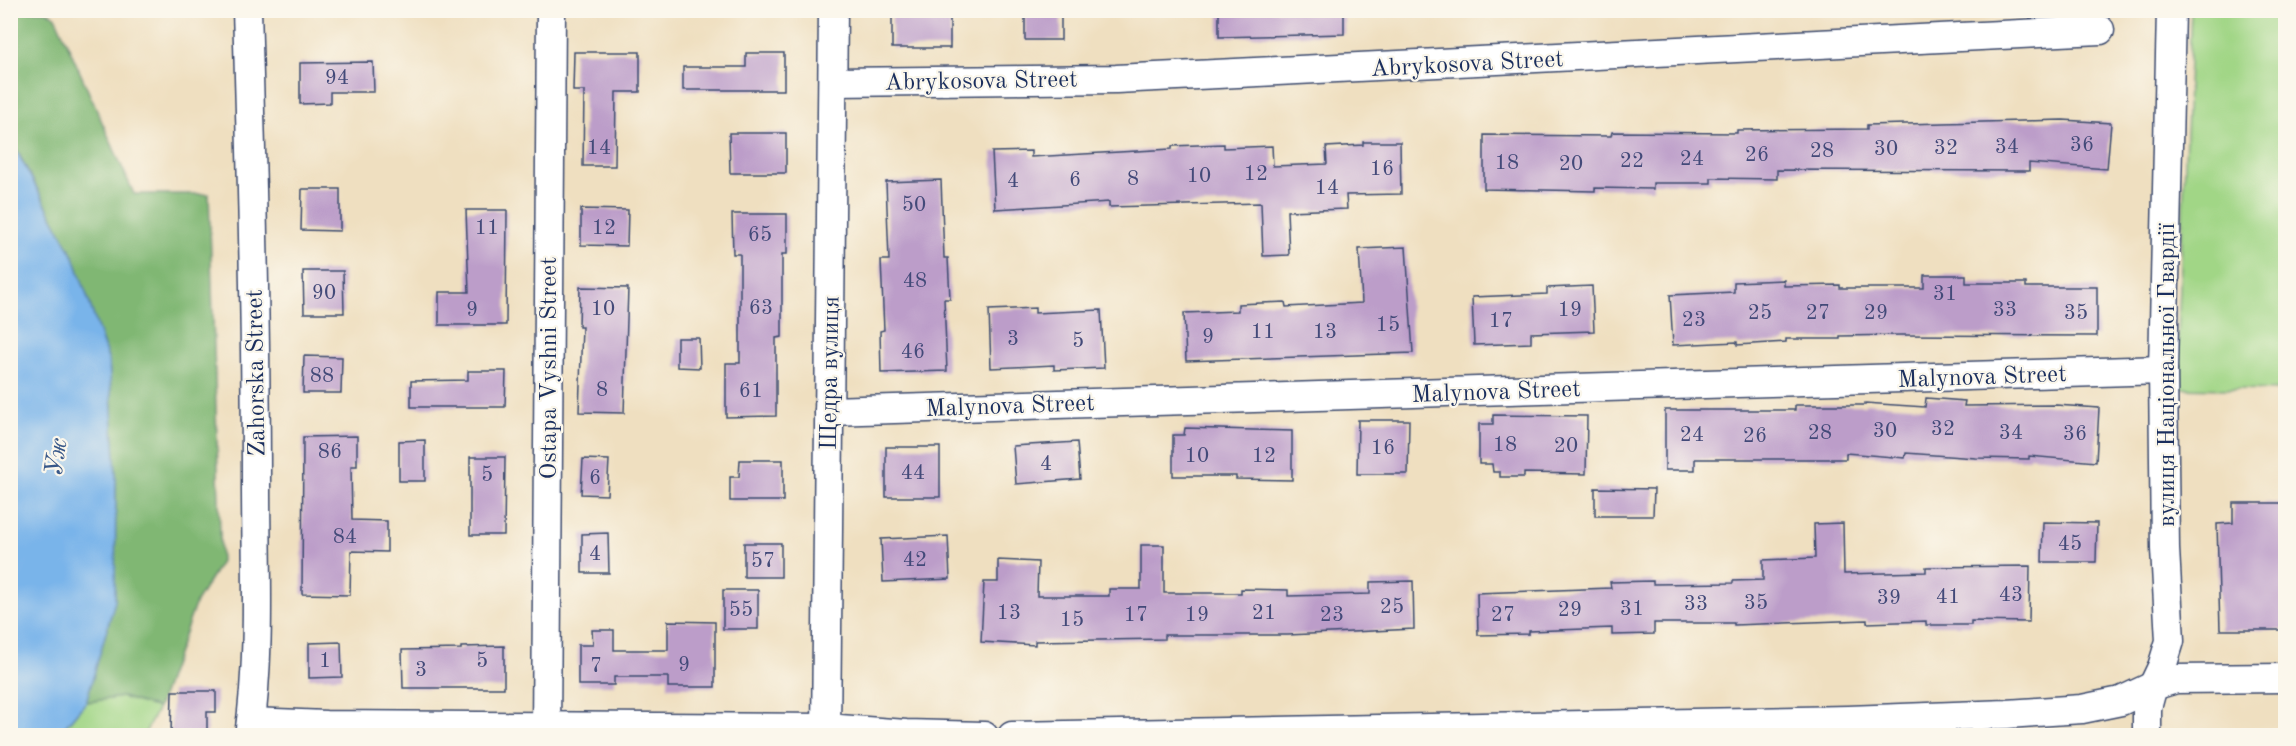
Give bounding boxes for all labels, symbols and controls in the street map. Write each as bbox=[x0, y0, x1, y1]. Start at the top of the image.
street label: Abrykosova Street bbox=[1370, 48, 1564, 82]
house number: 94 bbox=[325, 68, 349, 89]
street label: Abrykosova Street bbox=[884, 68, 1078, 96]
house number: 36 bbox=[2070, 135, 2094, 156]
house number: 34 bbox=[1995, 137, 2019, 158]
house number: 14 bbox=[587, 138, 611, 159]
house number: 32 bbox=[1934, 138, 1958, 159]
house number: 30 bbox=[1874, 139, 1898, 160]
house number: 28 bbox=[1810, 141, 1834, 162]
house number: 26 bbox=[1745, 145, 1769, 166]
house number: 24 bbox=[1680, 149, 1704, 170]
house number: 22 bbox=[1620, 151, 1644, 172]
house number: 18 bbox=[1495, 153, 1519, 174]
house number: 20 bbox=[1559, 154, 1583, 175]
house number: 16 bbox=[1370, 159, 1394, 180]
house number: 12 bbox=[1244, 164, 1268, 185]
house number: 10 bbox=[1187, 166, 1211, 187]
house number: 8 bbox=[1127, 169, 1139, 190]
house number: 6 bbox=[1069, 170, 1081, 191]
house number: 4 bbox=[1007, 171, 1019, 192]
house number: 14 bbox=[1315, 178, 1339, 199]
house number: 50 bbox=[902, 195, 926, 216]
house number: 11 bbox=[475, 218, 499, 239]
house number: 12 bbox=[592, 218, 616, 239]
street label: вулиця Національної Гвардії bbox=[2156, 223, 2180, 527]
house number: 65 bbox=[748, 225, 772, 246]
street label: Ostapa Vyshni Street bbox=[538, 257, 562, 479]
house number: 48 bbox=[903, 271, 927, 292]
house number: 90 bbox=[312, 283, 336, 304]
house number: 31 bbox=[1933, 284, 1957, 305]
street label: Zahorska Street bbox=[244, 289, 270, 457]
street label: Щедра вулиця bbox=[818, 296, 844, 450]
house number: 63 bbox=[749, 298, 773, 319]
house number: 10 bbox=[591, 299, 615, 320]
house number: 9 bbox=[466, 300, 478, 321]
house number: 19 bbox=[1558, 300, 1582, 321]
house number: 33 bbox=[1993, 300, 2017, 321]
house number: 25 bbox=[1748, 303, 1772, 324]
house number: 27 bbox=[1806, 303, 1830, 324]
house number: 29 bbox=[1864, 303, 1888, 324]
house number: 35 bbox=[2064, 303, 2088, 324]
house number: 23 bbox=[1682, 310, 1706, 331]
house number: 17 bbox=[1489, 311, 1513, 332]
house number: 15 bbox=[1376, 315, 1400, 336]
house number: 11 bbox=[1251, 322, 1275, 343]
house number: 13 bbox=[1313, 322, 1337, 343]
house number: 9 bbox=[1202, 327, 1214, 348]
house number: 3 bbox=[1007, 329, 1019, 350]
house number: 5 bbox=[1072, 331, 1084, 352]
house number: 46 bbox=[901, 342, 925, 363]
street label: Malynova Street bbox=[1897, 363, 2067, 393]
house number: 88 bbox=[310, 366, 334, 387]
street label: Malynova Street bbox=[1411, 378, 1581, 408]
house number: 8 bbox=[596, 380, 608, 401]
house number: 61 bbox=[739, 381, 763, 402]
street label: Malynova Street bbox=[925, 392, 1095, 422]
house number: 32 bbox=[1931, 419, 1955, 440]
house number: 30 bbox=[1873, 421, 1897, 442]
house number: 28 bbox=[1808, 423, 1832, 444]
house number: 34 bbox=[1999, 423, 2023, 444]
house number: 36 bbox=[2063, 424, 2087, 445]
house number: 24 bbox=[1680, 425, 1704, 446]
house number: 26 bbox=[1743, 426, 1767, 447]
house number: 18 bbox=[1493, 435, 1517, 456]
water label: Уж bbox=[41, 436, 73, 478]
house number: 20 bbox=[1554, 436, 1578, 457]
house number: 16 bbox=[1371, 438, 1395, 459]
house number: 86 bbox=[318, 442, 342, 463]
house number: 10 bbox=[1185, 446, 1209, 467]
house number: 12 bbox=[1252, 446, 1276, 467]
house number: 4 bbox=[1040, 454, 1052, 475]
house number: 44 bbox=[901, 463, 925, 484]
house number: 5 bbox=[481, 465, 493, 486]
house number: 6 bbox=[589, 468, 601, 489]
house number: 84 bbox=[333, 527, 357, 548]
house number: 45 bbox=[2058, 534, 2082, 555]
house number: 4 bbox=[589, 544, 601, 565]
house number: 42 bbox=[903, 550, 927, 571]
house number: 57 bbox=[751, 551, 775, 572]
house number: 43 bbox=[1999, 585, 2023, 606]
house number: 41 bbox=[1936, 587, 1960, 608]
house number: 39 bbox=[1877, 588, 1901, 609]
house number: 35 bbox=[1744, 593, 1768, 614]
house number: 33 bbox=[1684, 594, 1708, 615]
house number: 25 bbox=[1380, 597, 1404, 618]
house number: 31 bbox=[1620, 599, 1644, 620]
house number: 55 bbox=[729, 600, 753, 621]
house number: 29 bbox=[1558, 600, 1582, 621]
house number: 13 bbox=[997, 603, 1021, 624]
house number: 21 bbox=[1252, 603, 1276, 624]
house number: 17 bbox=[1124, 605, 1148, 626]
house number: 19 bbox=[1185, 605, 1209, 626]
house number: 23 bbox=[1320, 605, 1344, 626]
house number: 27 bbox=[1491, 605, 1515, 626]
house number: 15 bbox=[1060, 610, 1084, 631]
house number: 1 bbox=[319, 651, 331, 672]
house number: 5 bbox=[476, 651, 488, 672]
house number: 9 bbox=[678, 655, 690, 676]
house number: 7 bbox=[590, 656, 602, 677]
house number: 3 bbox=[415, 660, 427, 681]

